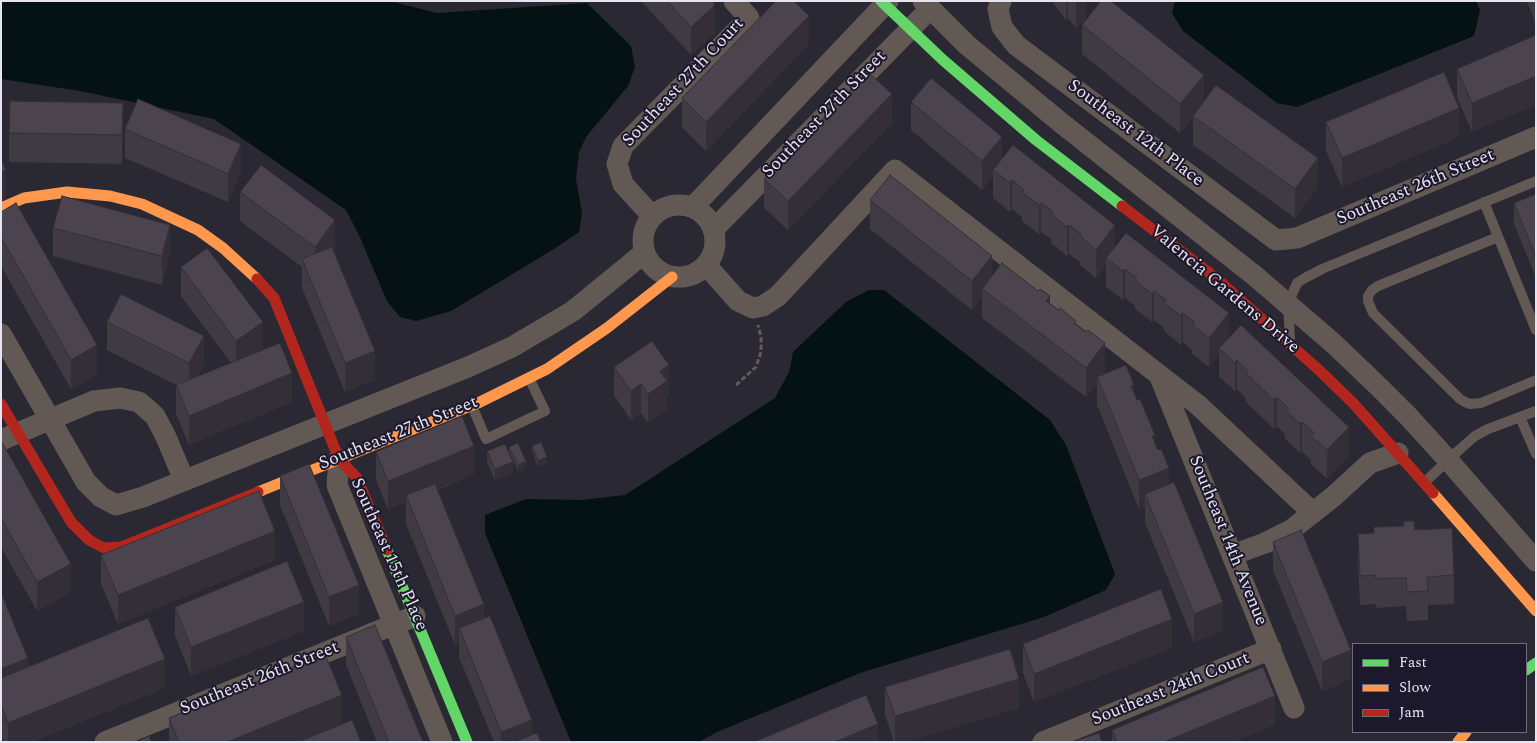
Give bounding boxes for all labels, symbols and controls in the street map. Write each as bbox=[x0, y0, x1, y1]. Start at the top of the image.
street label: Southeast 27th Court bbox=[619, 14, 749, 152]
street label: Southeast 27th Street bbox=[758, 47, 892, 183]
street label: Southeast 12th Place bbox=[1063, 76, 1207, 192]
street label: Southeast 26th Street bbox=[1334, 145, 1498, 231]
street label: Valencia Gardens Drive bbox=[1145, 221, 1303, 359]
street label: Southeast 27th Street bbox=[316, 392, 482, 476]
street label: Southeast 14th Avenue bbox=[1183, 453, 1271, 629]
street label: Southeast 15th Place bbox=[345, 475, 431, 635]
street label: Southeast 26th Street bbox=[177, 637, 343, 721]
legend bbox=[1352, 643, 1527, 733]
street label: Southeast 24th Court bbox=[1089, 648, 1253, 732]
text: Fast bbox=[1399, 651, 1427, 674]
text: Slow bbox=[1399, 676, 1431, 699]
text: Jam bbox=[1399, 701, 1425, 724]

